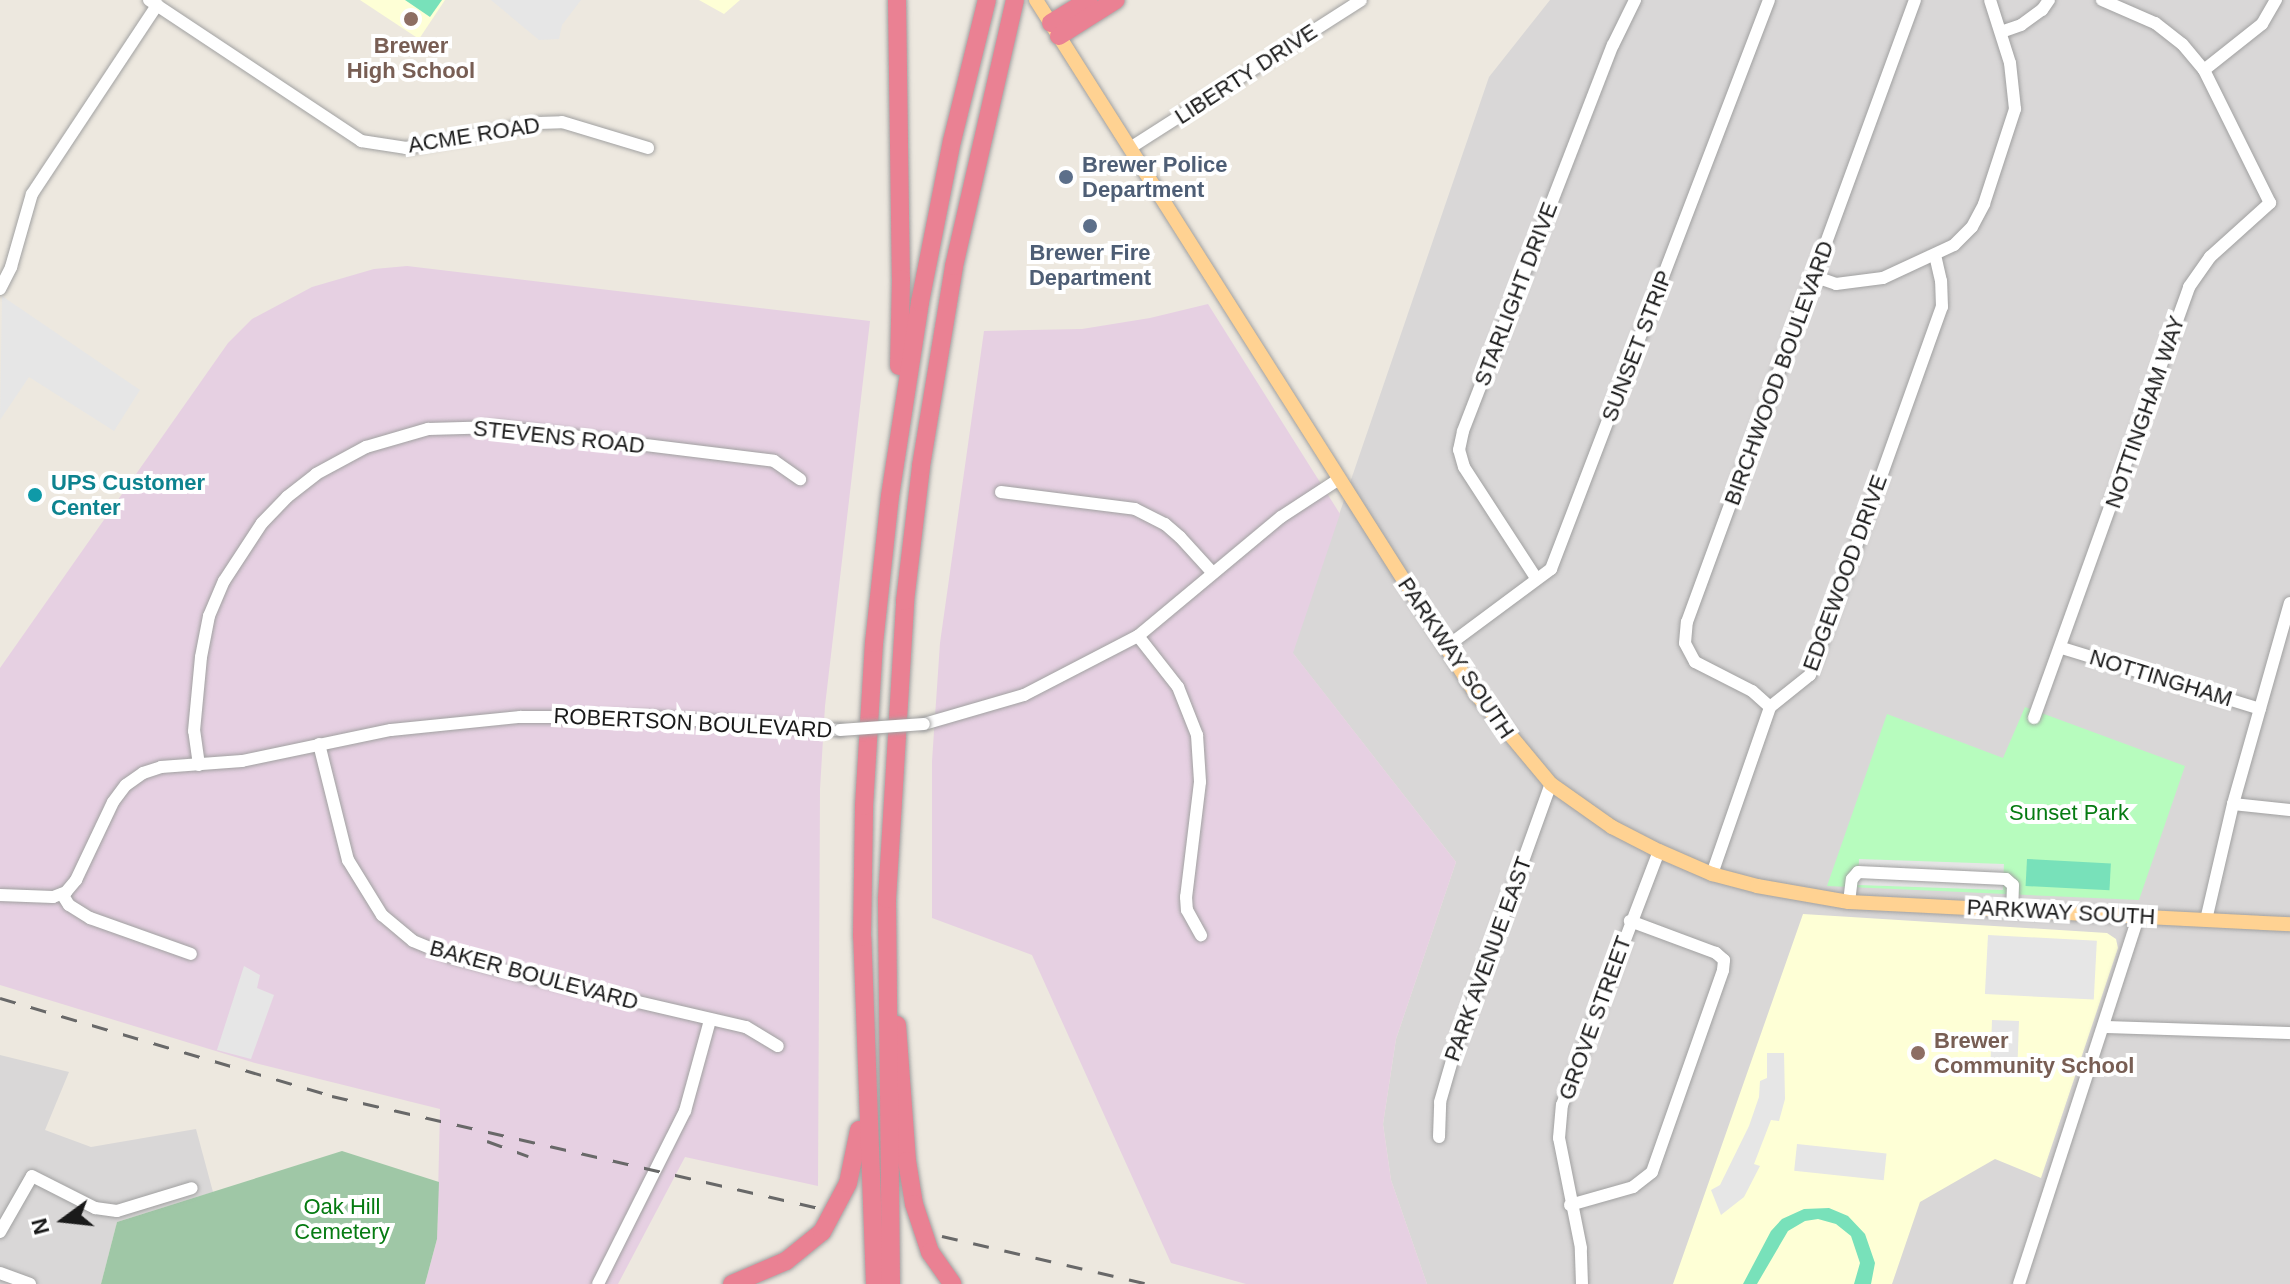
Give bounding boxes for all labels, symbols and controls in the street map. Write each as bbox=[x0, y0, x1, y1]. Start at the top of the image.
marker: Brewer High School bbox=[402, 10, 420, 28]
street label: LIBERTY DRIVE bbox=[1170, 18, 1322, 130]
place label: Brewer High School bbox=[347, 32, 475, 84]
street label: ACME ROAD bbox=[406, 112, 542, 158]
place label: Brewer Police Department bbox=[1082, 151, 1228, 202]
marker: Brewer Police Department bbox=[1057, 168, 1075, 186]
street label: STARLIGHT DRIVE bbox=[1469, 198, 1563, 390]
marker: Brewer Fire Department bbox=[1081, 217, 1099, 235]
street label: BIRCHWOOD BOULEVARD bbox=[1719, 237, 1839, 509]
place label: Brewer Fire Department bbox=[1029, 239, 1151, 290]
street label: SUNSET STRIP bbox=[1596, 267, 1678, 425]
street label: NOTTINGHAM WAY bbox=[2100, 312, 2190, 512]
street label: STEVENS ROAD bbox=[472, 415, 646, 459]
place label: UPS Customer Center bbox=[51, 469, 205, 520]
street label: EDGEWOOD DRIVE bbox=[1797, 471, 1893, 675]
marker: UPS Customer Center bbox=[26, 486, 44, 504]
street label: PARKWAY SOUTH bbox=[1392, 572, 1520, 744]
street label: NOTTINGHAM bbox=[2086, 644, 2236, 712]
street label: ROBERTSON BOULEVARD bbox=[553, 703, 833, 743]
park label: Sunset Park bbox=[2009, 800, 2129, 826]
street label: PARK AVENUE EAST bbox=[1439, 853, 1537, 1065]
street label: PARKWAY SOUTH bbox=[1966, 894, 2156, 930]
street label: GROVE STREET bbox=[1553, 933, 1637, 1103]
street label: BAKER BOULEVARD bbox=[427, 934, 641, 1016]
place label: Brewer Community School bbox=[1934, 1027, 2134, 1078]
marker: Brewer Community School bbox=[1909, 1044, 1927, 1062]
north arrow bbox=[24, 1180, 104, 1260]
park label: Oak Hill Cemetery bbox=[294, 1193, 390, 1244]
text: N bbox=[26, 1215, 54, 1237]

